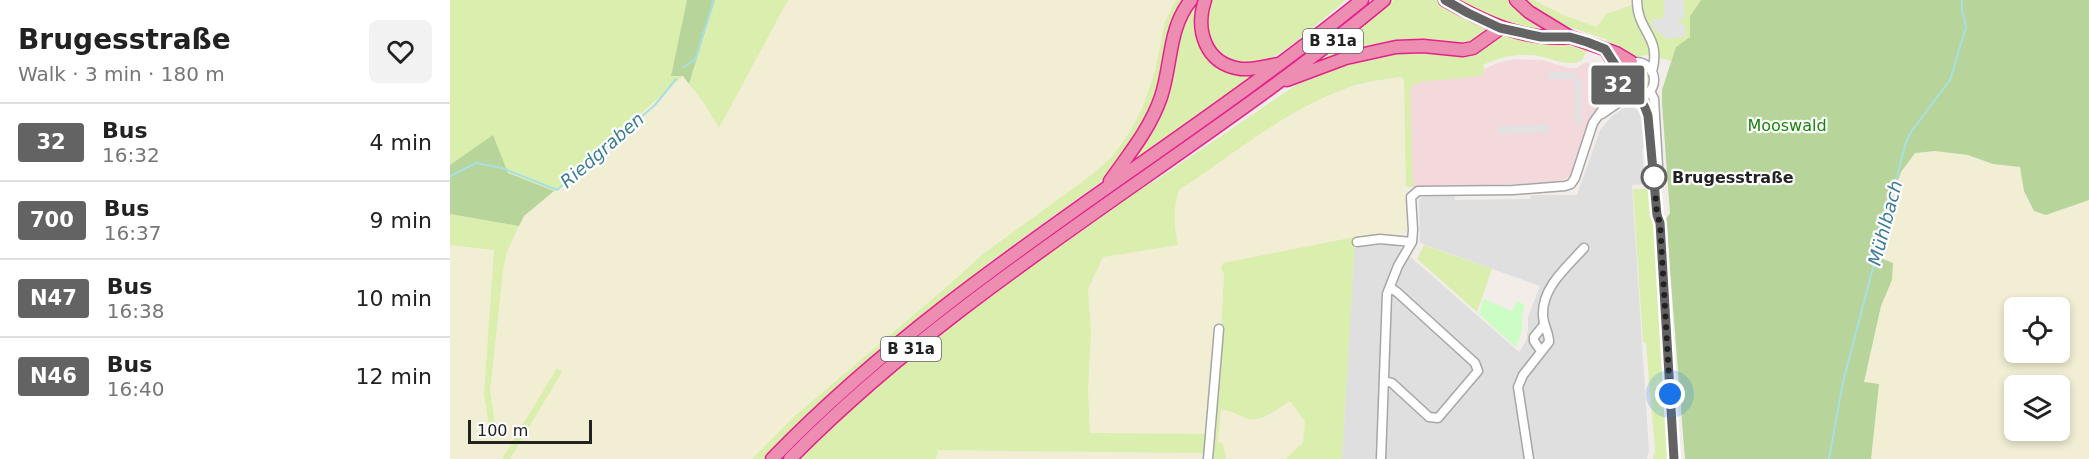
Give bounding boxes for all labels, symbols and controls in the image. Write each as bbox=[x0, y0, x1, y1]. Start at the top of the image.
button: heart bbox=[369, 20, 432, 83]
text: Brugesstraße bbox=[18, 23, 231, 56]
road number: B 31a bbox=[1303, 29, 1363, 53]
text: Walk · 3 min · 180 m bbox=[18, 62, 225, 86]
line badge: 32 bbox=[1591, 66, 1645, 104]
text: 32 bbox=[1603, 73, 1633, 97]
water label: Riedgraben bbox=[556, 108, 648, 192]
park label: Mooswald bbox=[1747, 116, 1827, 135]
text: Bus bbox=[102, 118, 148, 143]
text: 32 bbox=[36, 130, 66, 154]
text: 4 min bbox=[370, 130, 432, 155]
text: 16:32 bbox=[102, 143, 160, 167]
marker: Brugesstraße bbox=[1641, 164, 1667, 190]
place label: Brugesstraße bbox=[1672, 168, 1794, 187]
water label: Mühlbach bbox=[1864, 178, 1906, 268]
text: Bus bbox=[104, 196, 149, 221]
text: 700 bbox=[30, 208, 74, 232]
text: 9 min bbox=[370, 208, 432, 233]
text: 16:37 bbox=[104, 221, 161, 245]
text: Bus bbox=[107, 274, 152, 299]
text: N47 bbox=[30, 286, 77, 310]
text: 10 min bbox=[356, 286, 432, 311]
map controls bbox=[2004, 297, 2070, 441]
button: locate bbox=[2004, 297, 2070, 363]
text: 16:38 bbox=[107, 299, 164, 323]
road number: B 31a bbox=[881, 337, 941, 361]
text: Bus bbox=[107, 352, 152, 377]
text: N46 bbox=[30, 364, 77, 388]
text: 12 min bbox=[356, 364, 432, 389]
button: layers bbox=[2004, 375, 2070, 441]
text: 16:40 bbox=[107, 377, 164, 401]
your location bbox=[1655, 379, 1685, 409]
scale bar bbox=[468, 417, 592, 444]
text: 100 m bbox=[477, 421, 528, 440]

